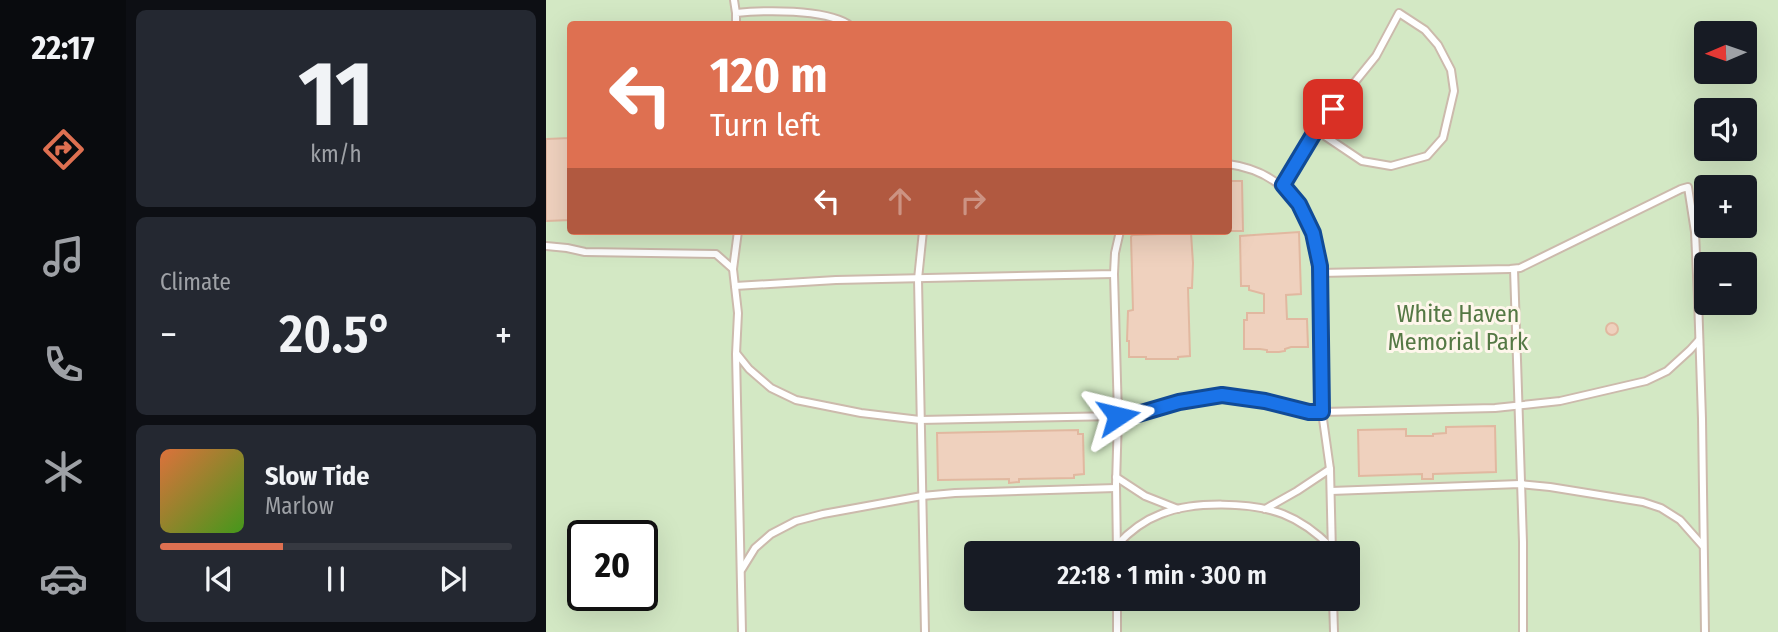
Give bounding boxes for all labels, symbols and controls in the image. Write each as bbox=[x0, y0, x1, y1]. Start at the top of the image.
north arrow bbox=[1694, 21, 1757, 84]
map controls bbox=[1694, 21, 1757, 315]
text: 22:17 bbox=[31, 29, 95, 67]
text: 11 bbox=[298, 40, 374, 149]
text: 120 m bbox=[710, 46, 828, 105]
icon: left bbox=[595, 49, 686, 140]
pin bbox=[1303, 79, 1363, 139]
icon: arrive bbox=[1314, 90, 1352, 128]
button: sound bbox=[1694, 98, 1757, 161]
text: Turn left bbox=[710, 106, 820, 144]
icon: directions bbox=[39, 125, 88, 174]
text: km/h bbox=[310, 140, 362, 168]
button: + bbox=[1694, 175, 1757, 238]
icon: left bbox=[808, 182, 846, 220]
icon: ahead bbox=[881, 182, 919, 220]
icon: right bbox=[954, 182, 992, 220]
icon: music bbox=[39, 232, 88, 281]
button: − bbox=[1694, 252, 1757, 315]
text: Climate bbox=[160, 268, 231, 296]
park label: White Haven Memorial Park bbox=[1388, 300, 1529, 356]
text: 20.5° bbox=[279, 303, 393, 366]
text: − bbox=[160, 312, 177, 358]
text: + bbox=[495, 312, 512, 358]
icon: phone bbox=[39, 340, 88, 389]
position arrow bbox=[1081, 379, 1155, 453]
icon: climate bbox=[39, 447, 88, 496]
text: Slow Tide bbox=[265, 461, 369, 492]
text: Marlow bbox=[265, 492, 334, 520]
speed limit sign: 20 bbox=[567, 520, 658, 611]
icon: car bbox=[39, 554, 88, 603]
icon: previous bbox=[200, 560, 238, 598]
icon: pause bbox=[317, 560, 355, 598]
icon: next bbox=[434, 560, 472, 598]
text: 22:18 · 1 min · 300 m bbox=[1057, 560, 1267, 591]

